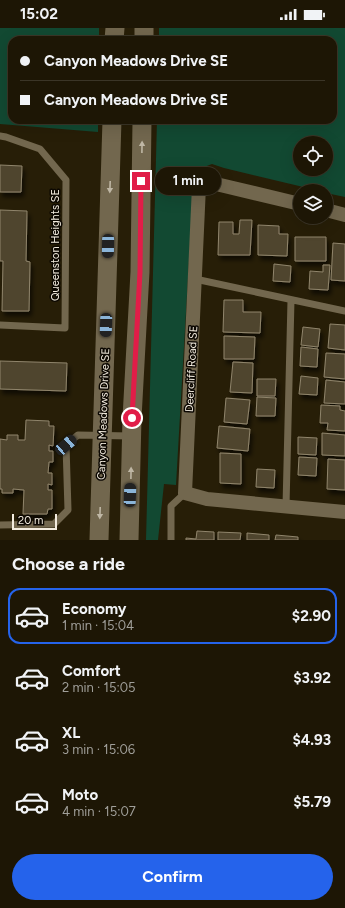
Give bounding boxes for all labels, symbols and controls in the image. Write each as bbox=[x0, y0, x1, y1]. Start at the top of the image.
text: 15:02 bbox=[20, 5, 58, 23]
text: Canyon Meadows Drive SE bbox=[44, 52, 228, 70]
text: Canyon Meadows Drive SE bbox=[44, 91, 228, 109]
map controls bbox=[293, 136, 333, 224]
button: locate bbox=[293, 136, 333, 176]
one-way arrow bbox=[139, 140, 145, 153]
callout: 1 min bbox=[155, 167, 221, 195]
route end bbox=[132, 172, 150, 190]
text: 1 min bbox=[173, 173, 203, 188]
one-way arrow bbox=[107, 181, 113, 194]
button: layers bbox=[293, 184, 333, 224]
street label: Queenston Heights SE bbox=[49, 189, 62, 301]
car bbox=[102, 234, 114, 258]
car bbox=[100, 313, 112, 337]
street label: Deercliff Road SE bbox=[183, 326, 200, 412]
street label: Canyon Meadows Drive SE bbox=[95, 348, 112, 480]
route start bbox=[123, 409, 141, 427]
car bbox=[53, 433, 79, 457]
one-way arrow bbox=[128, 466, 134, 479]
car bbox=[124, 483, 136, 507]
one-way arrow bbox=[97, 507, 103, 520]
scale bar bbox=[12, 512, 57, 531]
text: 20 m bbox=[18, 514, 43, 527]
text: Choose a ride bbox=[12, 553, 125, 575]
icon: car bbox=[14, 598, 50, 634]
text: Economy bbox=[62, 600, 127, 618]
text: $2.90 bbox=[292, 607, 331, 625]
text: 1 min · 15:04 bbox=[62, 618, 134, 633]
icon: car bbox=[14, 660, 50, 696]
text: Comfort bbox=[62, 662, 121, 680]
text: $3.92 bbox=[293, 669, 331, 687]
text: 2 min · 15:05 bbox=[62, 680, 135, 695]
icon: car bbox=[14, 722, 50, 758]
text: XL bbox=[62, 724, 80, 742]
text: $4.93 bbox=[292, 731, 331, 749]
text: 3 min · 15:06 bbox=[62, 742, 135, 757]
icon: car bbox=[14, 784, 50, 820]
text: Moto bbox=[62, 786, 98, 804]
text: $5.79 bbox=[293, 793, 331, 811]
text: 4 min · 15:07 bbox=[62, 804, 136, 819]
button: Confirm bbox=[12, 854, 333, 900]

